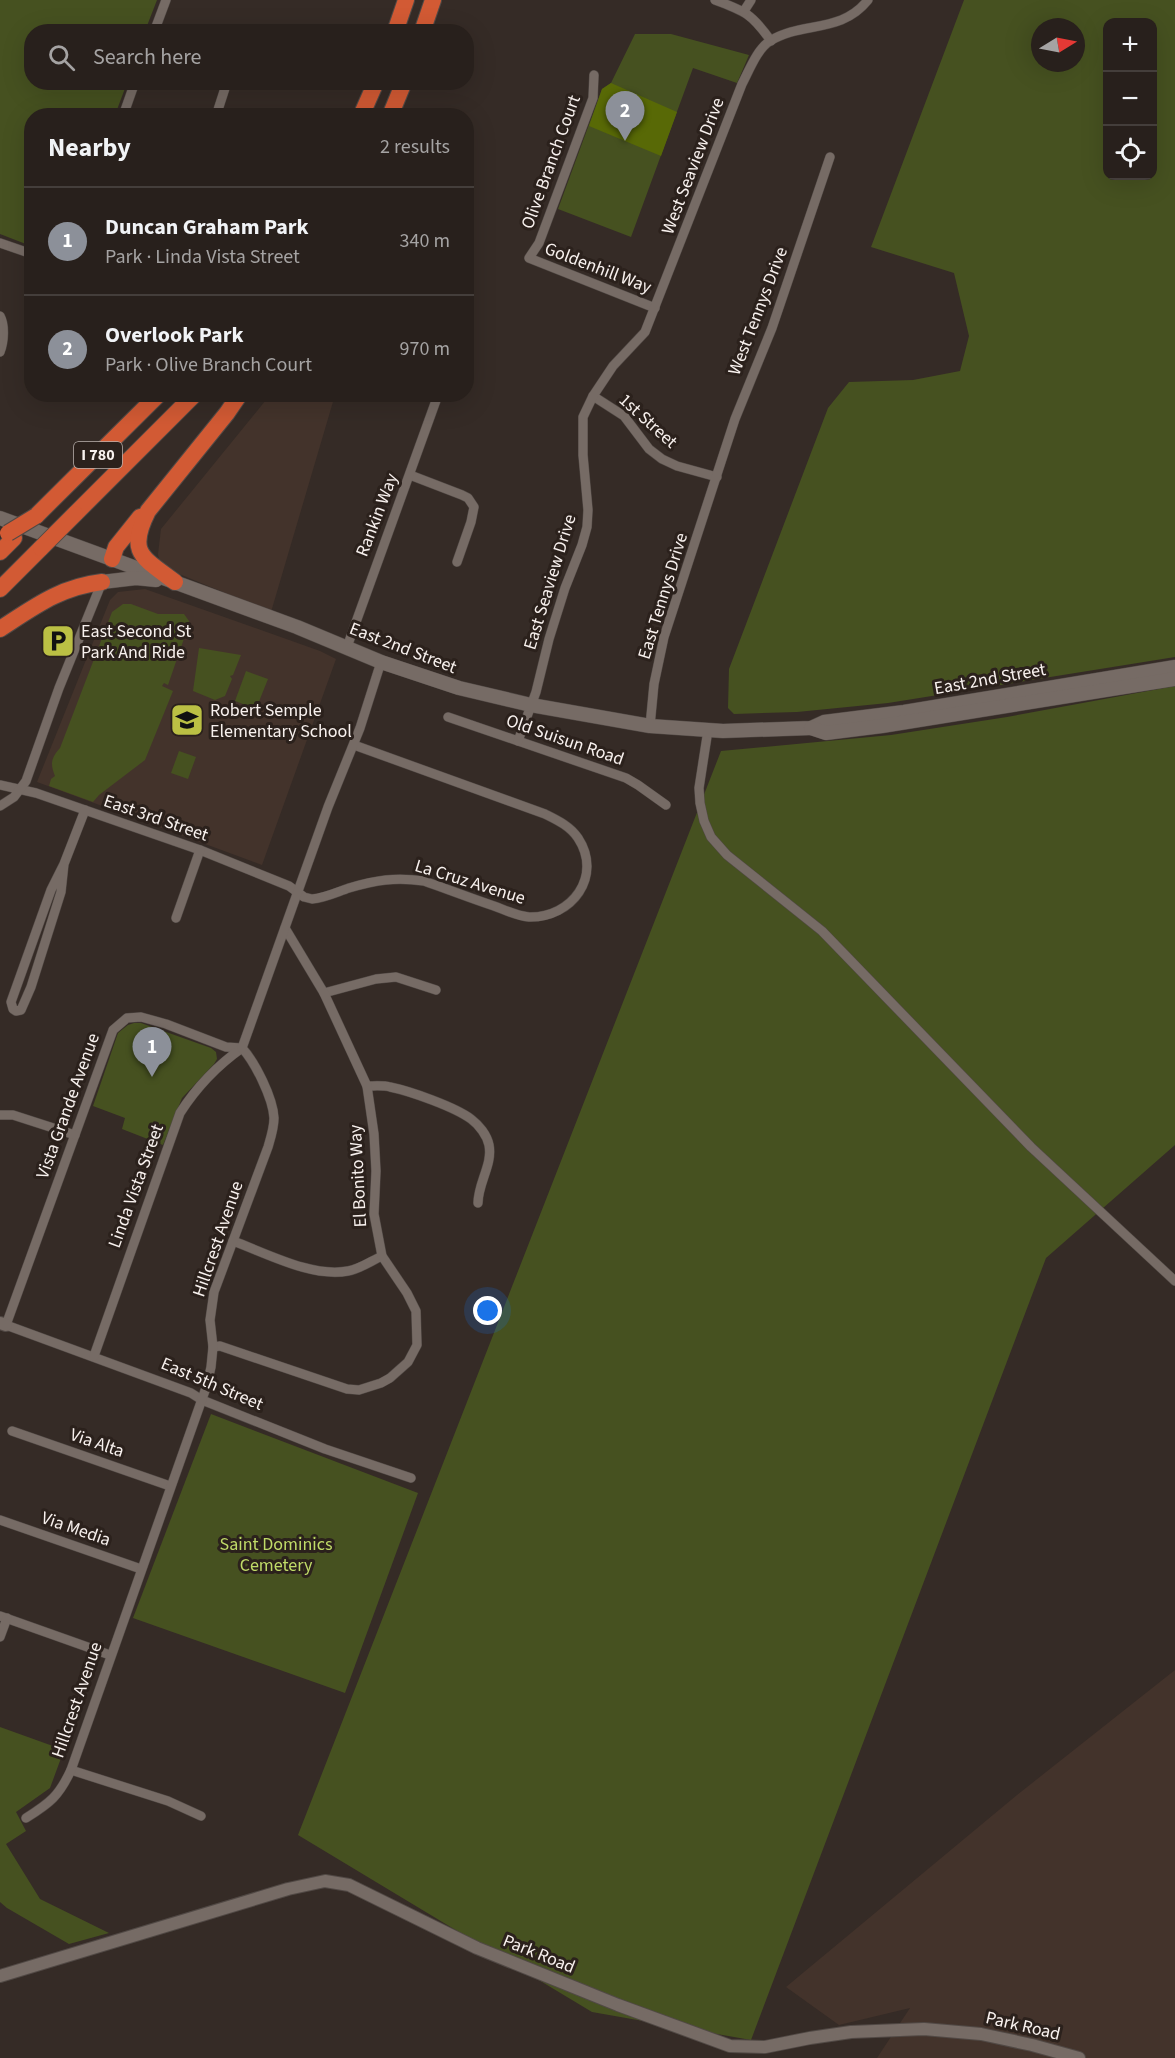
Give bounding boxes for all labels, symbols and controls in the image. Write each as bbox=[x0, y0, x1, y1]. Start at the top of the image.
north arrow bbox=[1031, 18, 1085, 72]
map controls bbox=[1103, 18, 1157, 180]
button: + bbox=[1103, 18, 1157, 72]
search box bbox=[24, 24, 474, 90]
icon: search bbox=[45, 41, 78, 74]
text: Search here bbox=[93, 41, 201, 73]
button: − bbox=[1103, 72, 1157, 126]
street label: Olive Branch Court bbox=[515, 92, 587, 232]
pin: 2 bbox=[606, 92, 644, 141]
street label: West Seaview Drive bbox=[655, 94, 731, 238]
button: locate bbox=[1103, 126, 1157, 180]
text: Nearby bbox=[48, 129, 131, 166]
text: 2 results bbox=[380, 133, 450, 161]
text: Duncan Graham Park bbox=[105, 211, 309, 243]
text: 1 bbox=[62, 227, 73, 255]
text: 340 m bbox=[400, 227, 450, 255]
street label: Goldenhill Way bbox=[541, 236, 656, 300]
text: Park · Linda Vista Street bbox=[105, 243, 300, 271]
street label: West Tennys Drive bbox=[722, 243, 794, 379]
text: Overlook Park bbox=[105, 319, 243, 351]
text: 2 bbox=[62, 335, 73, 363]
text: 970 m bbox=[400, 335, 450, 363]
text: Park · Olive Branch Court bbox=[105, 351, 312, 379]
street label: 1st Street bbox=[613, 388, 683, 454]
road number: I 780 bbox=[74, 442, 122, 468]
street label: Rankin Way bbox=[350, 469, 405, 560]
street label: East Seaview Drive bbox=[518, 511, 582, 653]
street label: East Tennys Drive bbox=[632, 530, 694, 662]
street label: East 2nd Street bbox=[346, 616, 460, 680]
place label: East Second St Park And Ride bbox=[81, 619, 191, 665]
parking icon: East Second St Park And Ride bbox=[40, 623, 76, 659]
street label: East 2nd Street bbox=[932, 657, 1048, 701]
place label: Robert Semple Elementary School bbox=[210, 698, 352, 744]
school or university icon: Robert Semple Elementary School bbox=[169, 702, 205, 738]
street label: Old Suisun Road bbox=[503, 708, 627, 772]
street label: East 3rd Street bbox=[100, 788, 212, 848]
street label: La Cruz Avenue bbox=[412, 853, 528, 911]
pin: 1 bbox=[132, 1028, 172, 1077]
street label: Vista Grande Avenue bbox=[30, 1030, 106, 1182]
street label: Linda Vista Street bbox=[102, 1121, 170, 1251]
street label: El Bonito Way bbox=[343, 1123, 373, 1228]
street label: Hillcrest Avenue bbox=[187, 1178, 250, 1300]
your location bbox=[473, 1296, 502, 1325]
street label: East 5th Street bbox=[157, 1351, 267, 1417]
street label: Via Alta bbox=[67, 1422, 127, 1464]
street label: Via Media bbox=[38, 1505, 114, 1553]
park label: Saint Dominics Cemetery bbox=[220, 1532, 332, 1578]
street label: Hillcrest Avenue bbox=[46, 1639, 109, 1761]
street label: Park Road bbox=[499, 1928, 579, 1980]
street label: Park Road bbox=[983, 2005, 1063, 2047]

